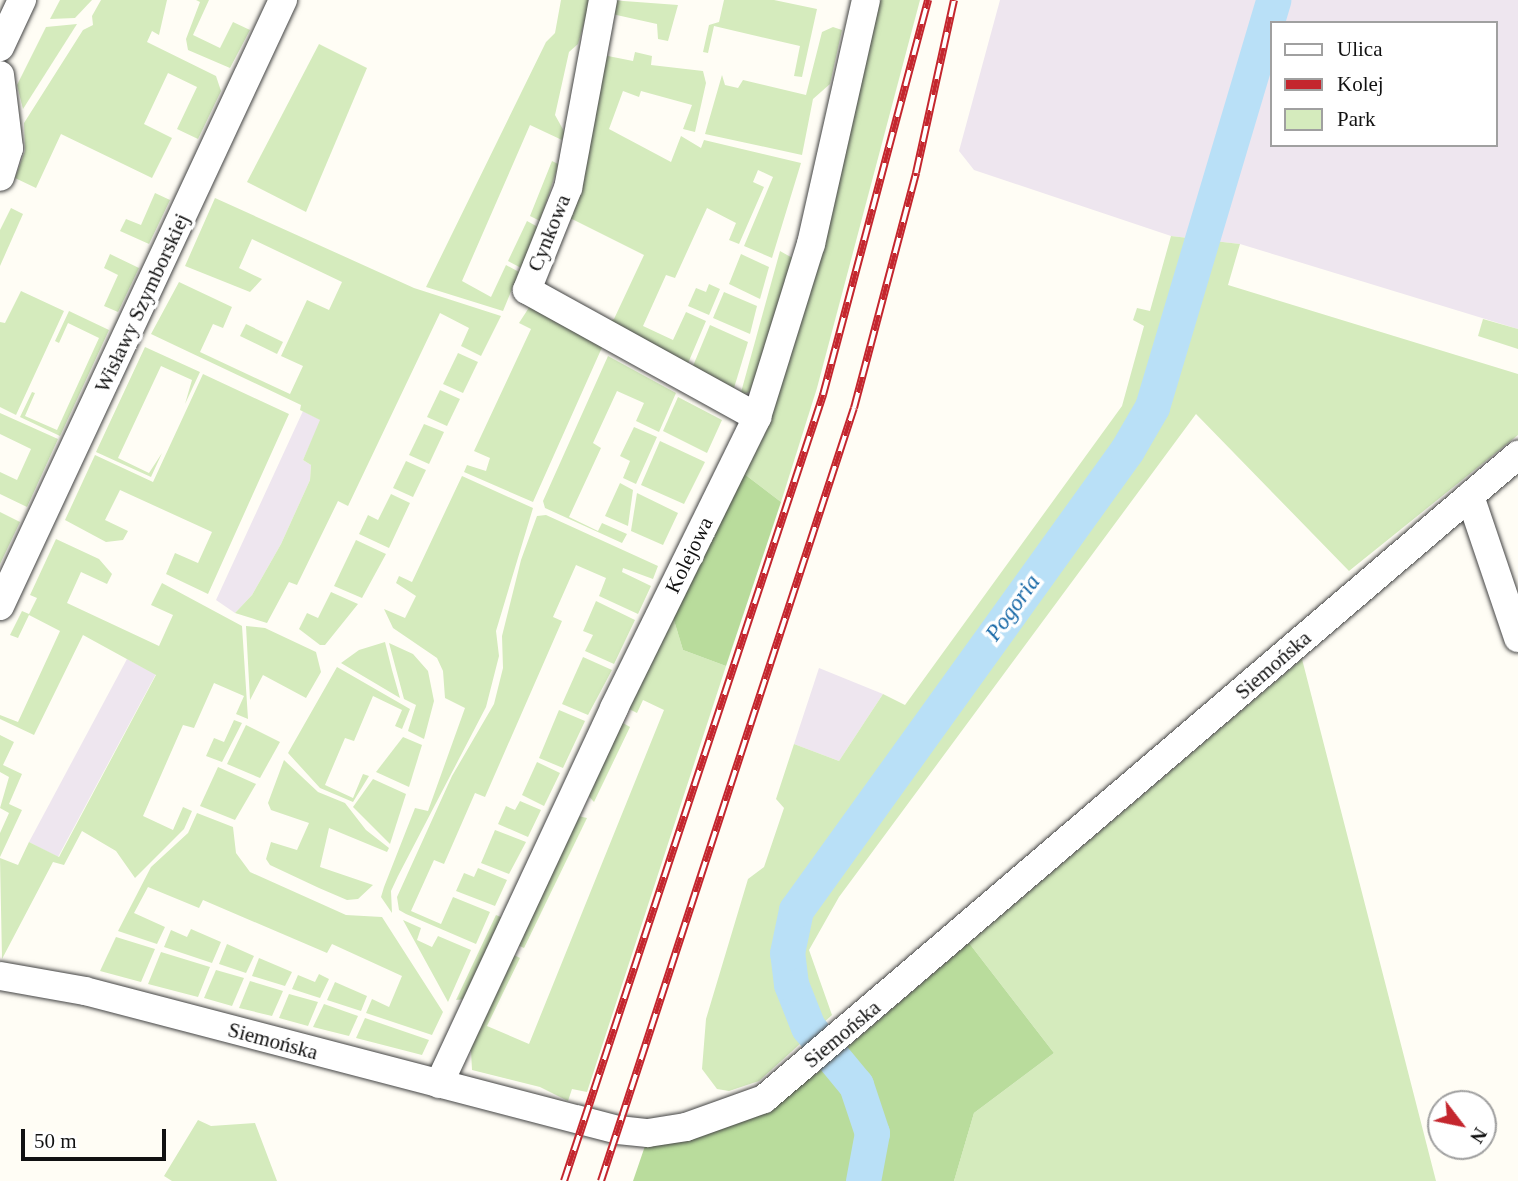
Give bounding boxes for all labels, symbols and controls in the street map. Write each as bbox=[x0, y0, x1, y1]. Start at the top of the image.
legend bbox=[1270, 21, 1497, 147]
text: Ulica bbox=[1337, 37, 1382, 61]
text: Kolej bbox=[1337, 72, 1384, 96]
text: Park bbox=[1337, 107, 1376, 131]
street label: Cynkowa bbox=[522, 191, 576, 275]
street label: Wisławy Szymborskiej bbox=[89, 210, 195, 396]
street label: Kolejowa bbox=[660, 513, 718, 597]
water label: Pogoria bbox=[980, 569, 1046, 647]
street label: Siemońska bbox=[1230, 625, 1316, 705]
street label: Siemońska bbox=[799, 995, 885, 1073]
street label: Siemońska bbox=[225, 1017, 321, 1065]
north arrow bbox=[1427, 1090, 1497, 1160]
scale bar bbox=[24, 1114, 170, 1158]
text: N bbox=[1466, 1124, 1491, 1147]
text: 50 m bbox=[34, 1129, 77, 1153]

